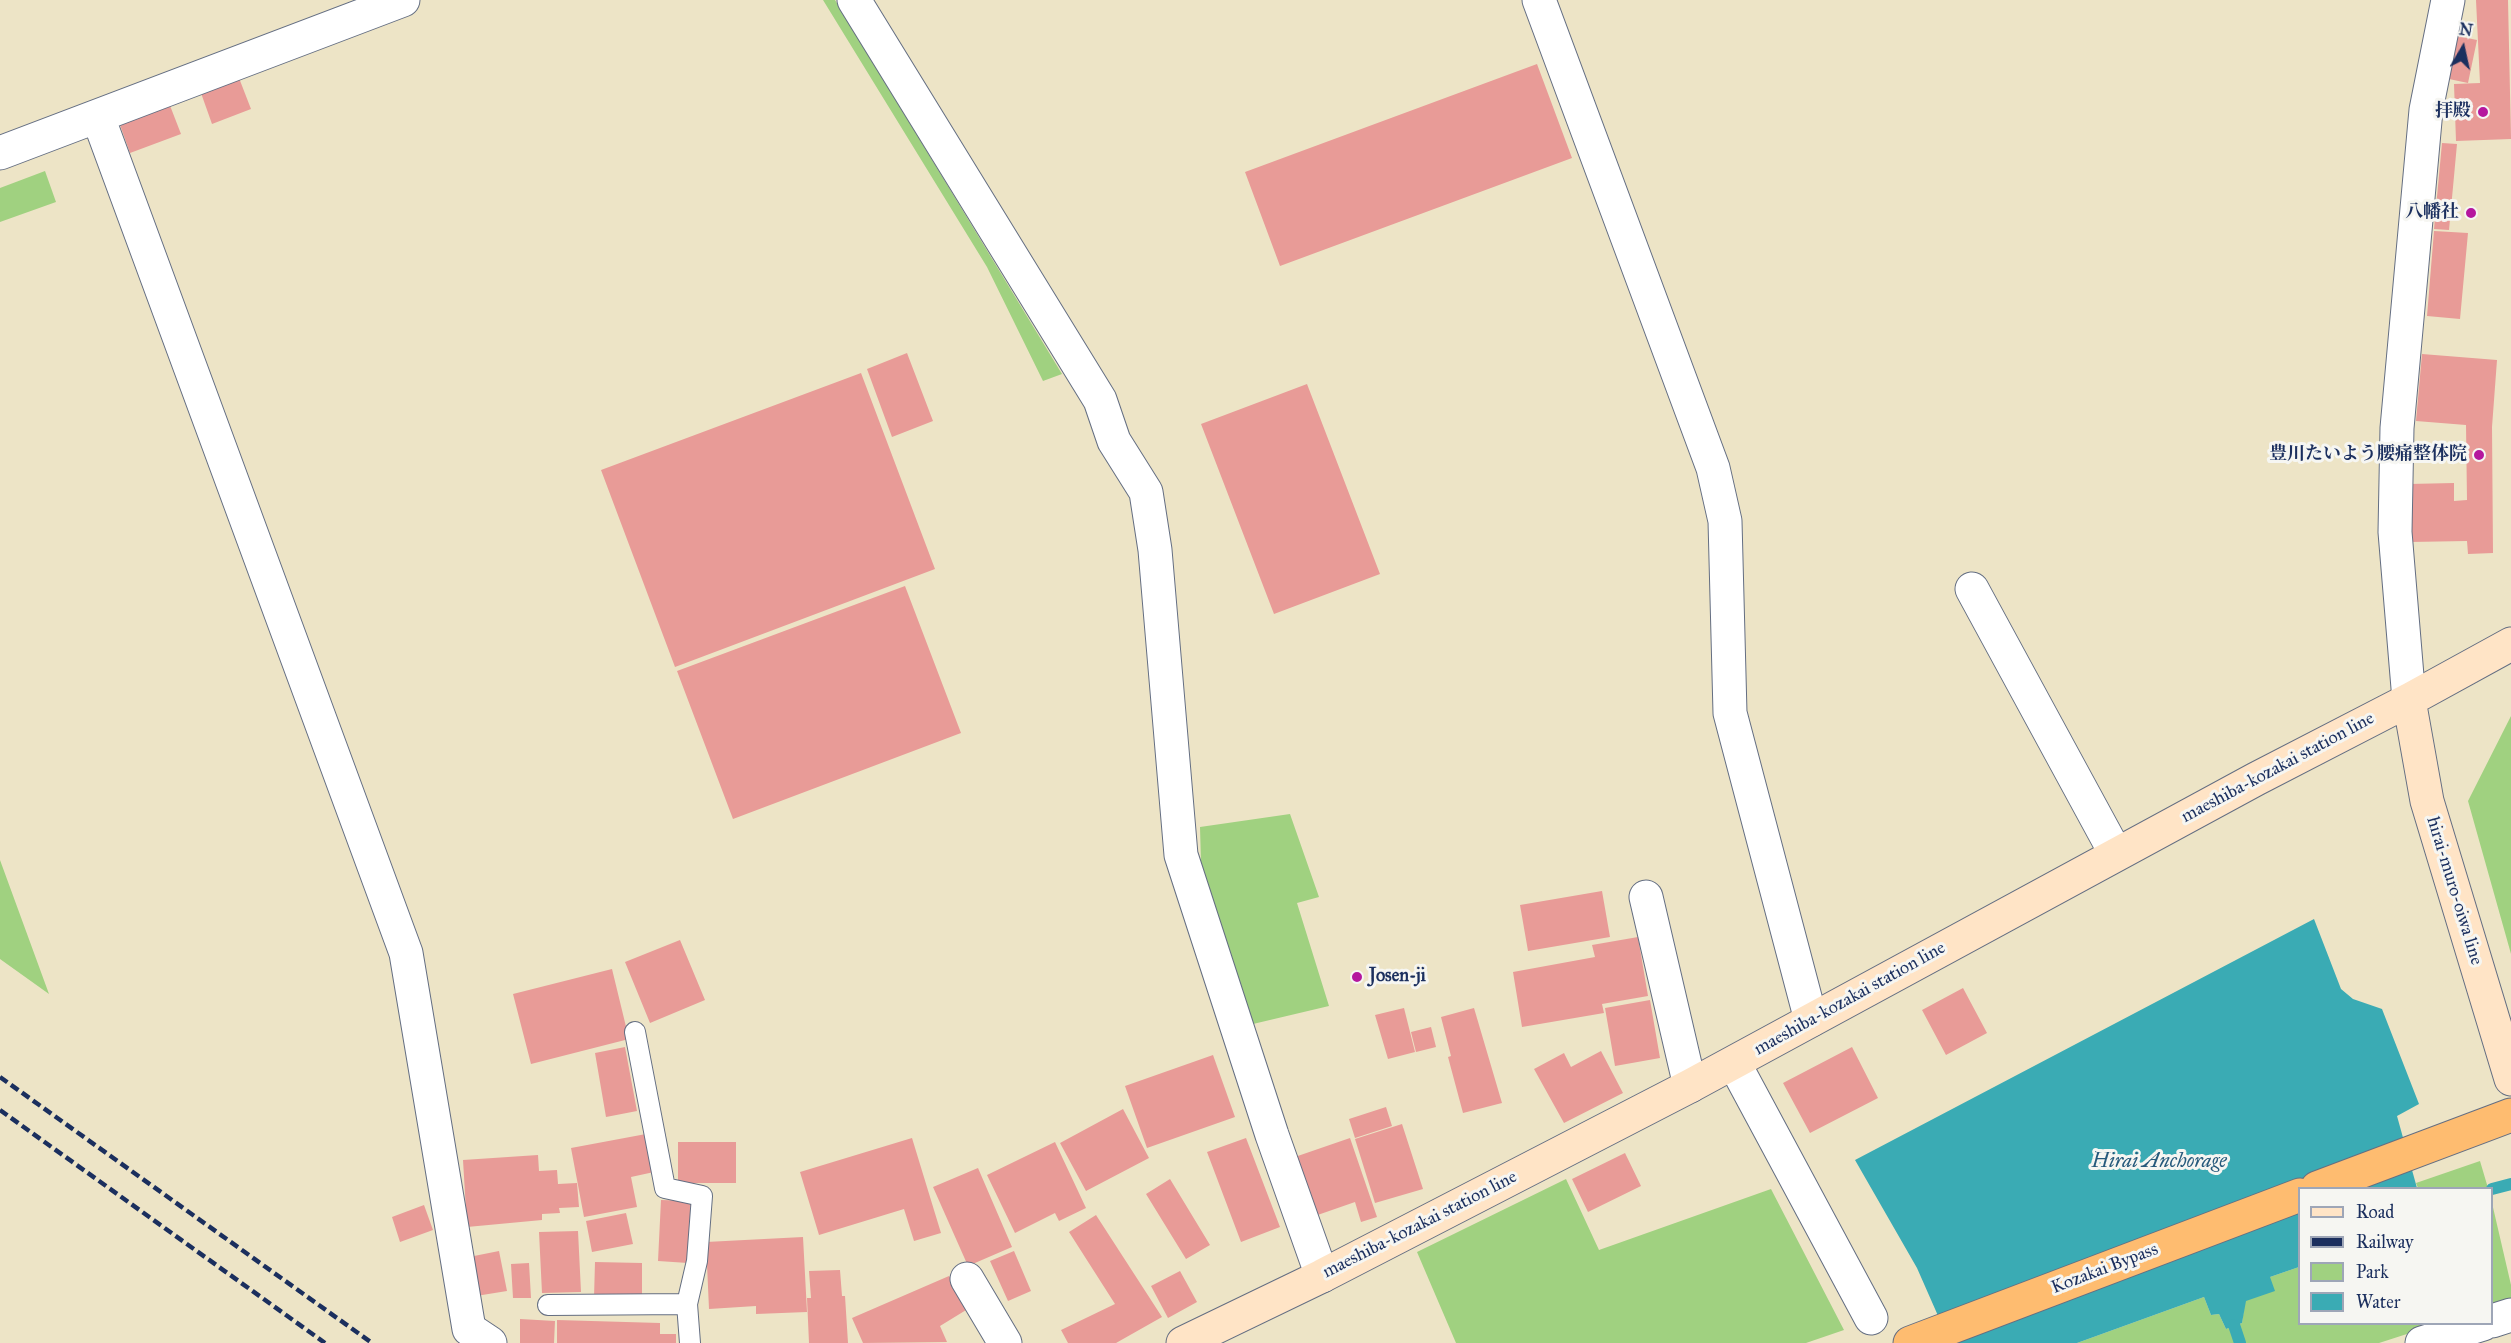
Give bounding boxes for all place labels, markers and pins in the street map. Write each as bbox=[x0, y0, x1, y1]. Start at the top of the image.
place label: 拝殿 bbox=[2435, 101, 2471, 123]
marker: 拝殿 bbox=[2476, 105, 2490, 119]
place label: 八幡社 bbox=[2405, 202, 2459, 224]
marker: 八幡社 bbox=[2464, 206, 2478, 220]
place label: 豊川たいよう腰痛整体院 bbox=[2269, 444, 2467, 466]
marker: 豊川たいよう腰痛整体院 bbox=[2472, 448, 2486, 462]
place label: Josen-ji bbox=[1369, 966, 1426, 988]
marker: Josen-ji bbox=[1350, 970, 1364, 984]

